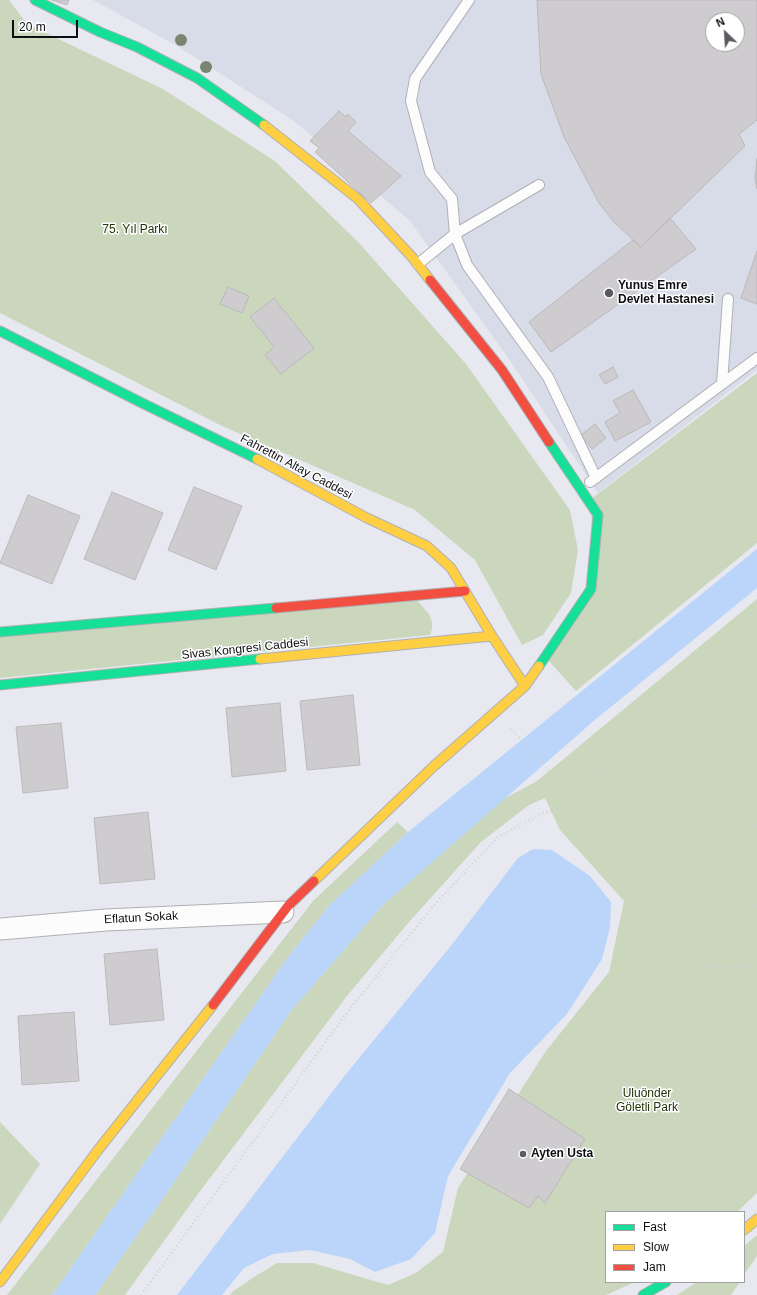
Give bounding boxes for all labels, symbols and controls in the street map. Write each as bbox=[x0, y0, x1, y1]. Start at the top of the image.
scale bar bbox=[14, 12, 80, 38]
north arrow bbox=[705, 12, 745, 52]
text: N bbox=[714, 15, 726, 29]
text: 20 m bbox=[19, 20, 46, 34]
park label: 75. Yıl Parkı bbox=[102, 223, 168, 237]
place label: Yunus Emre Devlet Hastanesi bbox=[618, 279, 714, 307]
marker: Yunus Emre Devlet Hastanesi bbox=[603, 287, 615, 299]
street label: Fahrettin Altay Caddesi bbox=[238, 431, 354, 503]
street label: Sivas Kongresi Caddesi bbox=[181, 635, 309, 663]
street label: Eflatun Sokak bbox=[104, 909, 178, 927]
park label: Uluönder Göletli Park bbox=[616, 1087, 678, 1115]
place label: Ayten Usta bbox=[531, 1147, 593, 1161]
marker: Ayten Usta bbox=[518, 1149, 528, 1159]
legend bbox=[605, 1211, 745, 1283]
text: Fast bbox=[643, 1220, 666, 1234]
text: Slow bbox=[643, 1240, 669, 1254]
text: Jam bbox=[643, 1260, 666, 1274]

